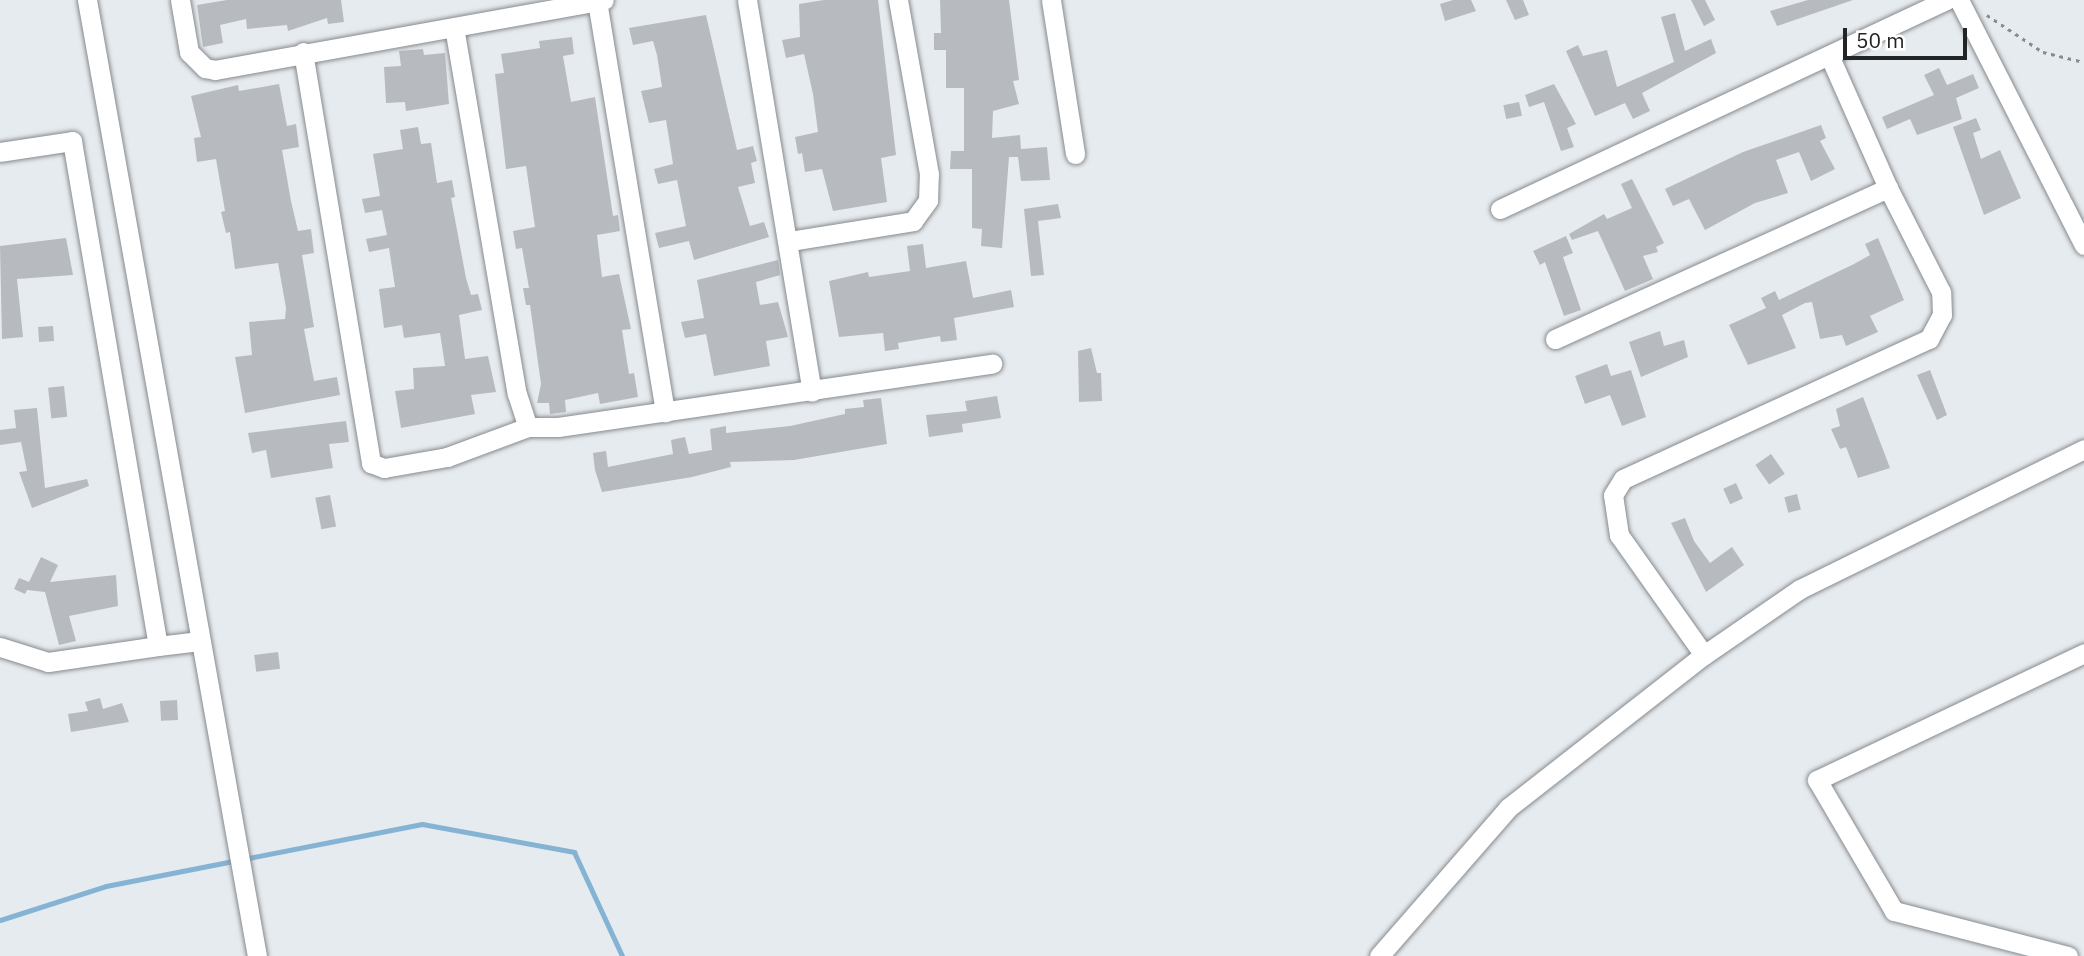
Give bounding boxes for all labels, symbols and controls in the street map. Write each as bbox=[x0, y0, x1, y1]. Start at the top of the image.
scale bar bbox=[1846, 14, 1970, 58]
text: 50 m bbox=[1856, 26, 1905, 54]

